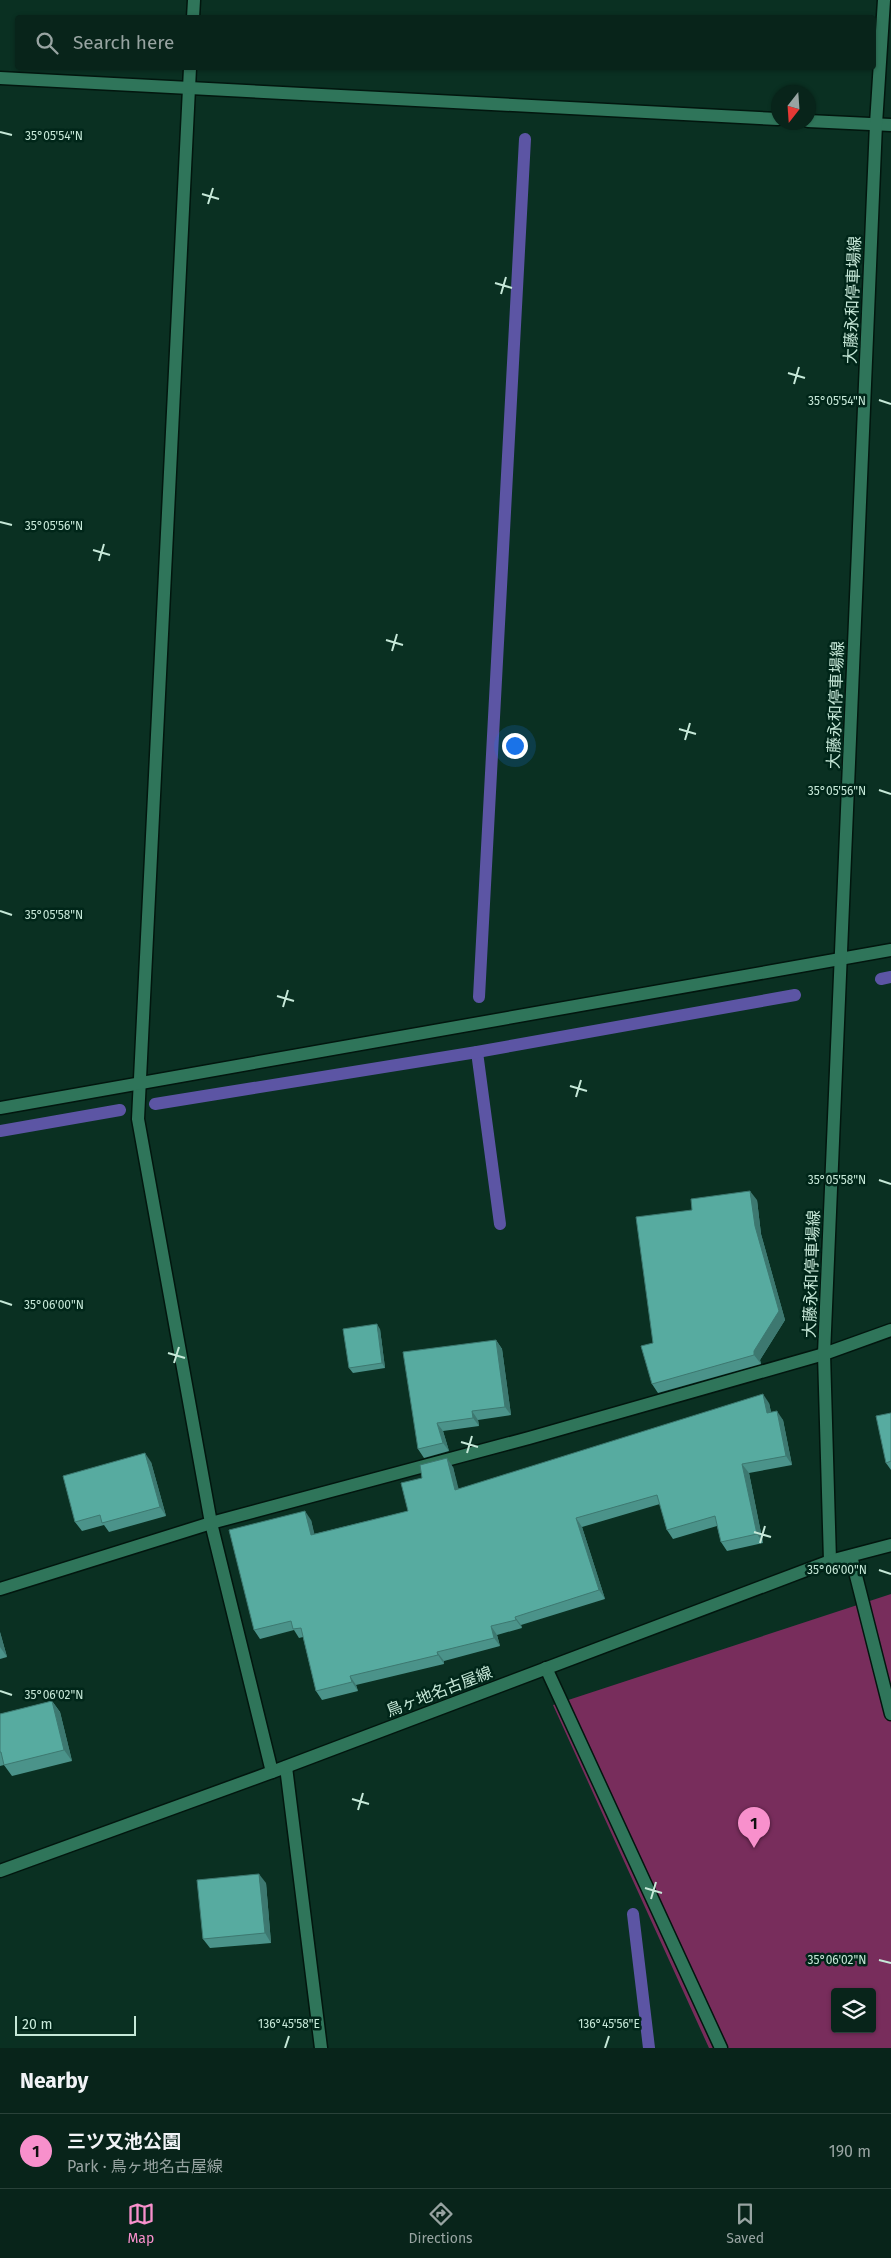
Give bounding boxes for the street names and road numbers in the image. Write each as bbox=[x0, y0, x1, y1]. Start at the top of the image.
street label: 大藤永和停車場線 bbox=[841, 236, 864, 364]
street label: 大藤永和停車場線 bbox=[824, 641, 847, 769]
street label: 大藤永和停車場線 bbox=[800, 1210, 823, 1338]
street label: 鳥ヶ地名古屋線 bbox=[383, 1663, 495, 1720]

